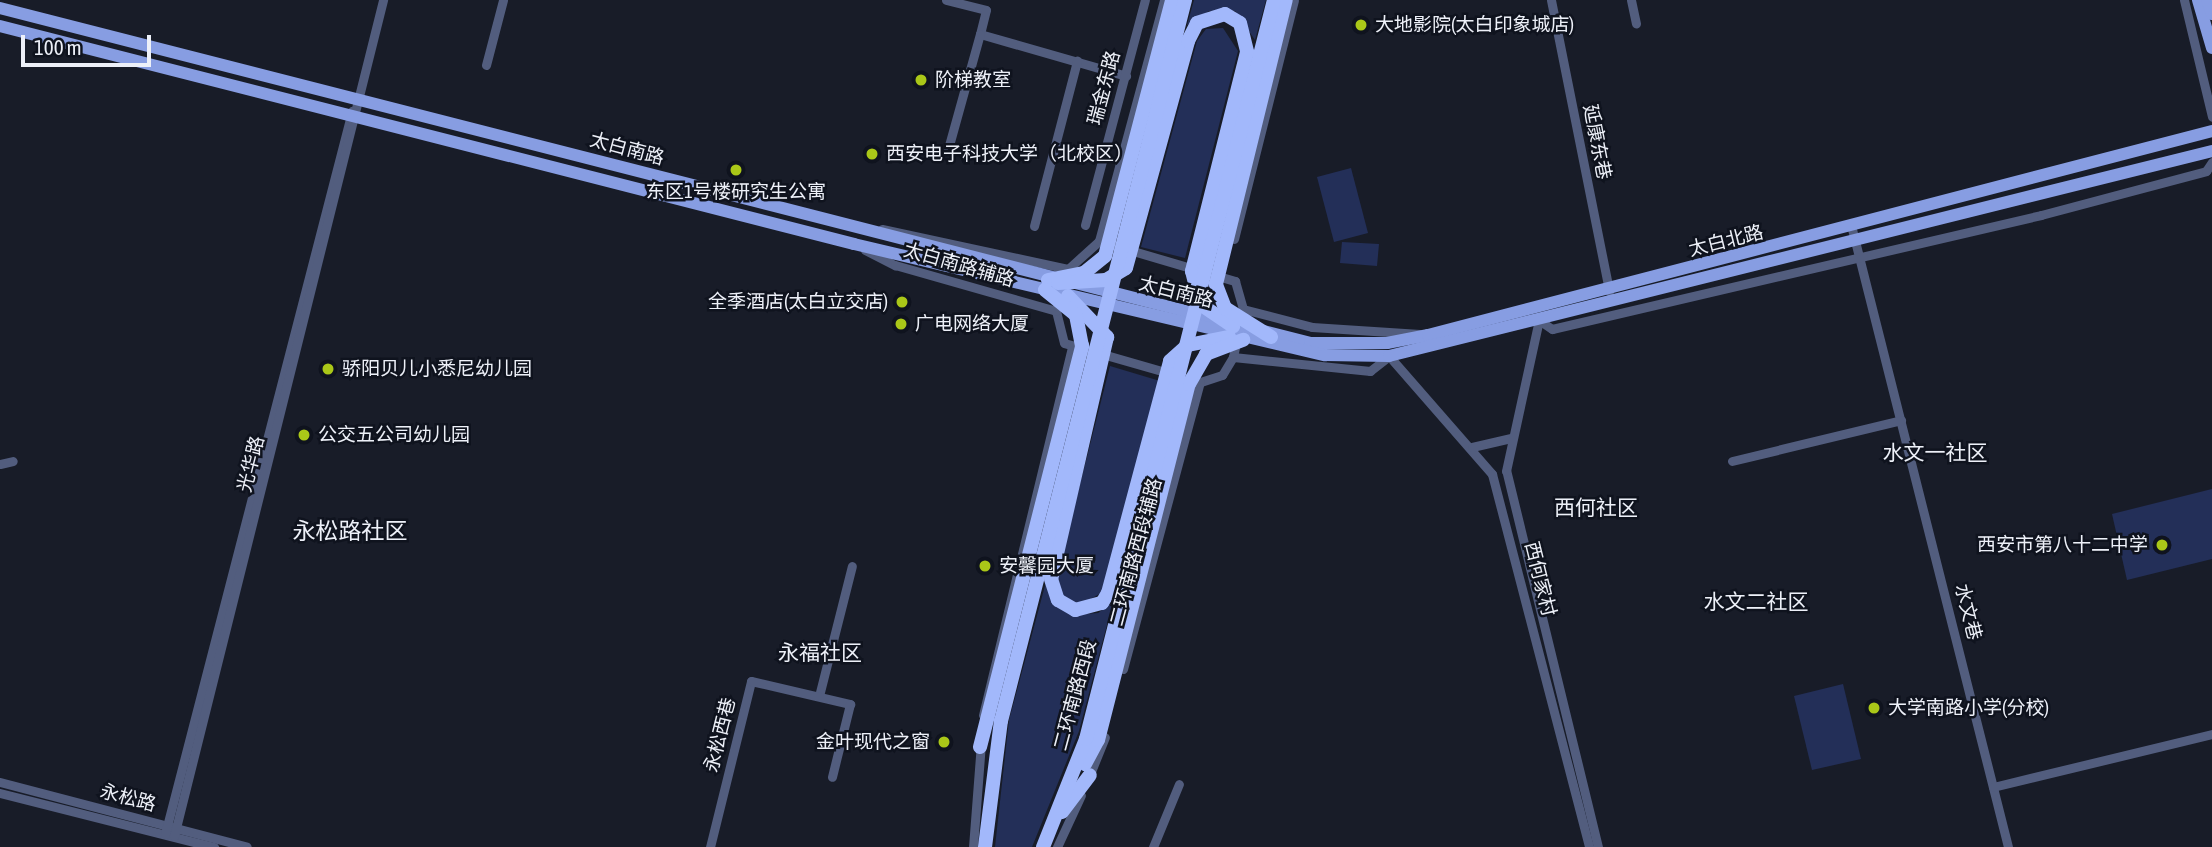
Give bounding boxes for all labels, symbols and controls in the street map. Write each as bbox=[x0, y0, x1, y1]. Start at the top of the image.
place label: 大地影院(太白印象城店) bbox=[1375, 14, 1574, 36]
marker: 大地影院(太白印象城店) bbox=[1353, 17, 1369, 33]
scale bar bbox=[24, 21, 154, 65]
text: 100 m bbox=[34, 35, 82, 59]
street label: 瑞金东路 bbox=[1083, 48, 1125, 128]
place label: 阶梯教室 bbox=[935, 69, 1011, 91]
marker: 阶梯教室 bbox=[913, 72, 929, 88]
street label: 延康东巷 bbox=[1579, 103, 1615, 181]
street label: 太白南路 bbox=[587, 128, 667, 170]
place label: 西安电子科技大学（北校区） bbox=[886, 143, 1133, 165]
marker: 西安电子科技大学（北校区） bbox=[864, 146, 880, 162]
marker: 东区1号楼研究生公寓 bbox=[728, 162, 744, 178]
place label: 东区1号楼研究生公寓 bbox=[646, 181, 826, 203]
street label: 太白北路 bbox=[1686, 221, 1766, 261]
street label: 太白南路辅路 bbox=[901, 238, 1017, 292]
street label: 太白南路 bbox=[1136, 272, 1216, 312]
place label: 全季酒店(太白立交店) bbox=[708, 291, 888, 313]
marker: 全季酒店(太白立交店) bbox=[894, 294, 910, 310]
place label: 广电网络大厦 bbox=[915, 313, 1029, 335]
marker: 广电网络大厦 bbox=[893, 316, 909, 332]
place label: 骄阳贝儿小悉尼幼儿园 bbox=[342, 358, 532, 380]
marker: 骄阳贝儿小悉尼幼儿园 bbox=[320, 361, 336, 377]
place label: 公交五公司幼儿园 bbox=[318, 424, 470, 446]
marker: 公交五公司幼儿园 bbox=[296, 427, 312, 443]
street label: 光华路 bbox=[233, 434, 269, 494]
district label: 水文一社区 bbox=[1883, 439, 1987, 465]
street label: 二环南路西段辅路 bbox=[1105, 476, 1167, 628]
district label: 西何社区 bbox=[1554, 494, 1638, 520]
district label: 永松路社区 bbox=[293, 517, 407, 545]
place label: 西安市第八十二中学 bbox=[1977, 534, 2148, 556]
marker: 西安市第八十二中学 bbox=[2154, 537, 2170, 553]
street label: 西何家村 bbox=[1520, 539, 1560, 619]
place label: 安馨园大厦 bbox=[999, 555, 1094, 577]
marker: 安馨园大厦 bbox=[977, 558, 993, 574]
street label: 水文巷 bbox=[1950, 582, 1986, 642]
district label: 水文二社区 bbox=[1704, 588, 1808, 614]
street label: 二环南路西段 bbox=[1049, 637, 1101, 753]
district label: 永福社区 bbox=[778, 639, 862, 665]
street label: 永松西巷 bbox=[700, 695, 740, 775]
place label: 大学南路小学(分校) bbox=[1888, 697, 2049, 719]
marker: 大学南路小学(分校) bbox=[1866, 700, 1882, 716]
place label: 金叶现代之窗 bbox=[816, 731, 930, 753]
marker: 金叶现代之窗 bbox=[936, 734, 952, 750]
street label: 永松路 bbox=[98, 780, 158, 816]

